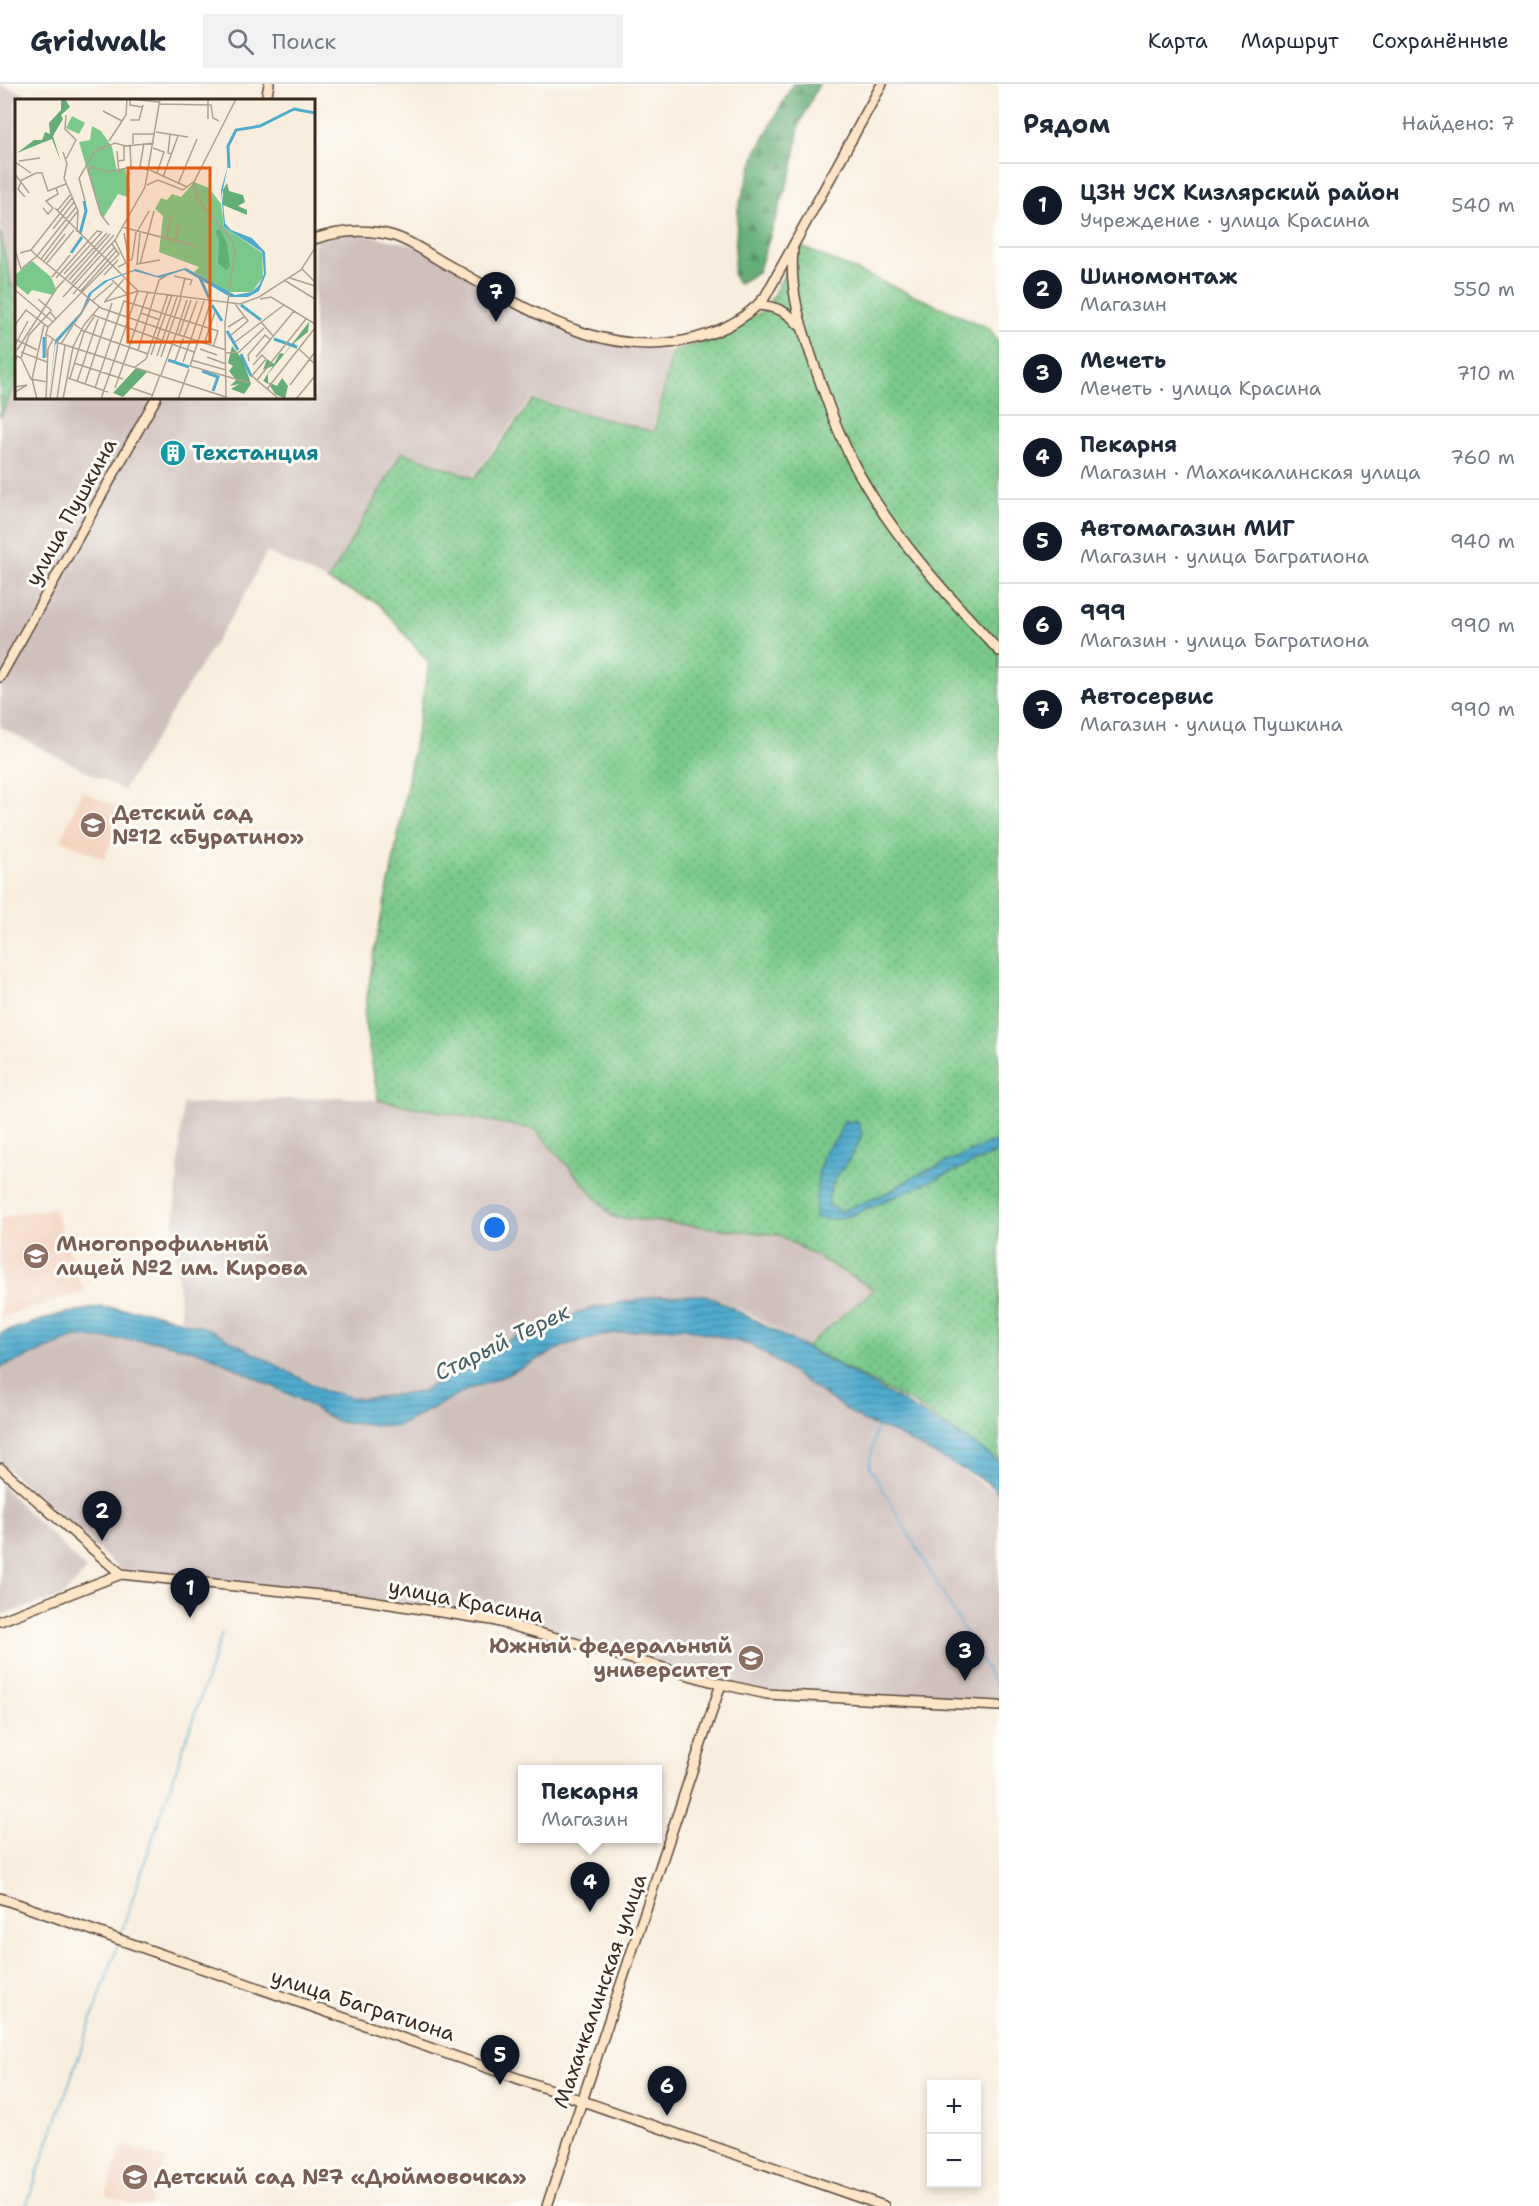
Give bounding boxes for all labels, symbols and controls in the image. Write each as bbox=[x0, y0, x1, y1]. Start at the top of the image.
search box bbox=[203, 14, 623, 68]
text: Gridwalk bbox=[30, 22, 167, 60]
icon: search bbox=[224, 25, 257, 58]
text: Поиск bbox=[272, 27, 336, 56]
text: Карта bbox=[1148, 27, 1208, 55]
text: Маршрут bbox=[1241, 27, 1339, 55]
text: Сохранённые bbox=[1372, 27, 1509, 55]
inset map bbox=[15, 99, 315, 399]
text: Рядом bbox=[1023, 106, 1110, 141]
text: Найдено: 7 bbox=[1402, 110, 1515, 136]
text: ЦЗН УСХ Кизлярский район bbox=[1080, 178, 1399, 207]
text: 1 bbox=[1038, 192, 1047, 218]
text: 540 m bbox=[1451, 192, 1515, 218]
text: Учреждение · улица Красина bbox=[1080, 207, 1369, 233]
text: Шиномонтаж bbox=[1080, 262, 1237, 291]
pin: 7 bbox=[476, 272, 516, 322]
text: 2 bbox=[1036, 276, 1050, 302]
text: 550 m bbox=[1453, 276, 1515, 302]
text: Магазин bbox=[1080, 291, 1167, 317]
text: Мечеть bbox=[1080, 346, 1166, 375]
text: 3 bbox=[1036, 360, 1050, 386]
text: 710 m bbox=[1456, 360, 1515, 386]
text: Мечеть · улица Красина bbox=[1080, 375, 1321, 401]
text: Пекарня bbox=[1080, 430, 1177, 459]
street label: улица Пушкина bbox=[19, 433, 123, 591]
building icon: Техстанция bbox=[158, 438, 188, 468]
place label: Техстанция bbox=[192, 439, 319, 467]
text: 4 bbox=[1036, 444, 1050, 470]
text: 760 m bbox=[1450, 444, 1515, 470]
text: Магазин · Махачкалинская улица bbox=[1080, 459, 1421, 485]
text: Автомагазин МИГ bbox=[1080, 514, 1295, 543]
text: 5 bbox=[1036, 528, 1049, 554]
text: 940 m bbox=[1450, 528, 1515, 554]
text: Магазин · улица Багратиона bbox=[1080, 543, 1369, 569]
text: 999 bbox=[1080, 598, 1126, 627]
text: 6 bbox=[1036, 612, 1050, 638]
text: 990 m bbox=[1450, 612, 1515, 638]
text: Магазин · улица Багратиона bbox=[1080, 627, 1369, 653]
text: Автосервис bbox=[1080, 682, 1214, 711]
text: 7 bbox=[1036, 696, 1050, 722]
text: 990 m bbox=[1450, 696, 1515, 722]
text: Магазин · улица Пушкина bbox=[1080, 711, 1343, 737]
place label: Детский сад №12 «Буратино» bbox=[112, 799, 304, 851]
school or university icon: Детский сад №12 «Буратино» bbox=[78, 810, 108, 840]
your location bbox=[480, 1213, 509, 1242]
place label: Многопрофильный лицей №2 им. Кирова bbox=[56, 1230, 308, 1282]
school or university icon: Многопрофильный лицей №2 им. Кирова bbox=[21, 1241, 51, 1271]
water label: Старый Терек bbox=[430, 1297, 575, 1387]
pin: 2 bbox=[82, 1492, 122, 1541]
pin: 1 bbox=[170, 1568, 210, 1618]
street label: улица Красина bbox=[386, 1572, 546, 1630]
place label: Южный федеральный университет bbox=[489, 1632, 732, 1684]
pin: 3 bbox=[946, 1632, 984, 1681]
school or university icon: Южный федеральный университет bbox=[736, 1643, 766, 1673]
popup bbox=[518, 1765, 662, 1843]
text: Пекарня bbox=[541, 1777, 639, 1806]
text: Магазин bbox=[541, 1806, 628, 1832]
pin: 4 bbox=[570, 1862, 610, 1912]
street label: Махачкалинская улица bbox=[547, 1870, 653, 2112]
street label: улица Багратиона bbox=[267, 1962, 459, 2048]
pin: 5 bbox=[480, 2036, 520, 2085]
pin: 6 bbox=[648, 2066, 686, 2116]
map controls bbox=[927, 2080, 981, 2188]
button: + bbox=[927, 2080, 981, 2134]
button: − bbox=[927, 2134, 981, 2188]
school or university icon: Детский сад №7 «Дюймовочка» bbox=[120, 2162, 150, 2192]
place label: Детский сад №7 «Дюймовочка» bbox=[154, 2163, 527, 2191]

